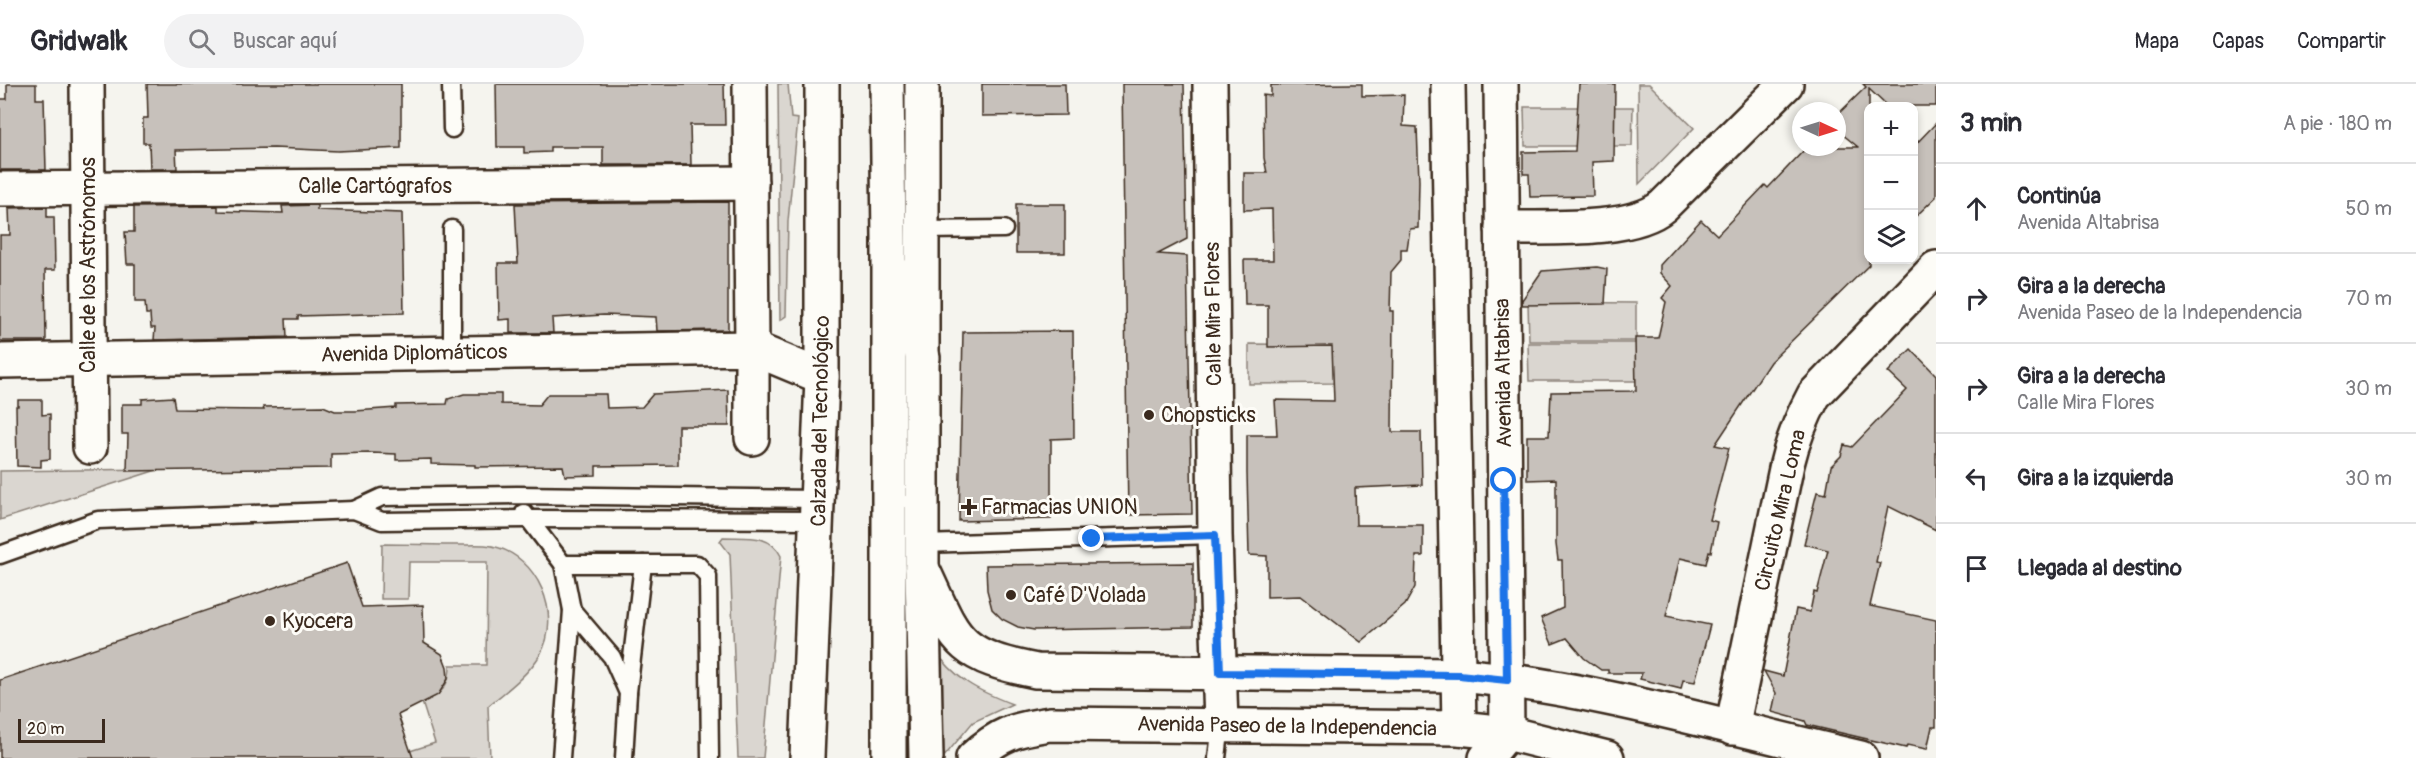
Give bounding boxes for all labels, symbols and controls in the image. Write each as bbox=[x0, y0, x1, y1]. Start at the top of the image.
search box bbox=[164, 14, 584, 68]
text: Gridwalk bbox=[30, 24, 128, 59]
icon: search bbox=[185, 25, 218, 58]
text: Buscar aquí bbox=[233, 27, 338, 55]
text: Mapa bbox=[2135, 28, 2179, 55]
text: Capas bbox=[2212, 28, 2264, 55]
text: Compartir bbox=[2297, 28, 2386, 55]
north arrow bbox=[1792, 102, 1846, 156]
map controls bbox=[1864, 102, 1918, 264]
button: + bbox=[1864, 102, 1918, 156]
text: 3 min bbox=[1960, 107, 2022, 139]
text: A pie · 180 m bbox=[2283, 111, 2392, 136]
street label: Calle de los Astrónomos bbox=[75, 156, 102, 373]
button: − bbox=[1864, 156, 1918, 210]
street label: Calle Cartógrafos bbox=[298, 173, 452, 200]
text: Continúa bbox=[2017, 182, 2101, 210]
icon: ahead bbox=[1960, 192, 1993, 225]
text: 50 m bbox=[2345, 196, 2392, 221]
button: layers bbox=[1864, 210, 1918, 264]
text: Avenida Altabrisa bbox=[2017, 210, 2159, 235]
street label: Calle Mira Flores bbox=[1199, 241, 1228, 386]
text: Gira a la derecha bbox=[2017, 272, 2165, 300]
icon: right bbox=[1960, 282, 1993, 315]
text: 70 m bbox=[2346, 286, 2392, 311]
street label: Avenida Altabrisa bbox=[1489, 298, 1518, 448]
text: Avenida Paseo de la Independencia bbox=[2017, 300, 2302, 325]
street label: Calzada del Tecnológico bbox=[805, 315, 836, 527]
street label: Avenida Diplomáticos bbox=[321, 338, 508, 369]
text: Gira a la derecha bbox=[2017, 362, 2165, 390]
icon: right bbox=[1960, 372, 1993, 405]
text: 30 m bbox=[2345, 376, 2392, 401]
text: Calle Mira Flores bbox=[2017, 390, 2154, 415]
place label: Chopsticks bbox=[1161, 402, 1256, 429]
marker: Chopsticks bbox=[1142, 408, 1156, 422]
street label: Circuito Mira Loma bbox=[1749, 427, 1812, 594]
icon: left bbox=[1960, 462, 1993, 495]
text: Gira a la izquierda bbox=[2017, 464, 2174, 492]
text: 30 m bbox=[2345, 466, 2392, 491]
route start bbox=[1490, 467, 1516, 493]
place label: Farmacias UNION bbox=[981, 494, 1138, 521]
marker: Farmacias UNION bbox=[962, 500, 976, 514]
route end bbox=[1078, 525, 1104, 551]
icon: arrive bbox=[1960, 552, 1993, 585]
text: Llegada al destino bbox=[2017, 554, 2182, 582]
place label: Café D'Volada bbox=[1023, 582, 1146, 609]
marker: Café D'Volada bbox=[1004, 588, 1018, 602]
place label: Kyocera bbox=[282, 608, 353, 635]
marker: Kyocera bbox=[263, 614, 277, 628]
street label: Avenida Paseo de la Independencia bbox=[1137, 710, 1437, 743]
scale bar bbox=[18, 716, 105, 744]
text: 20 m bbox=[27, 719, 65, 739]

